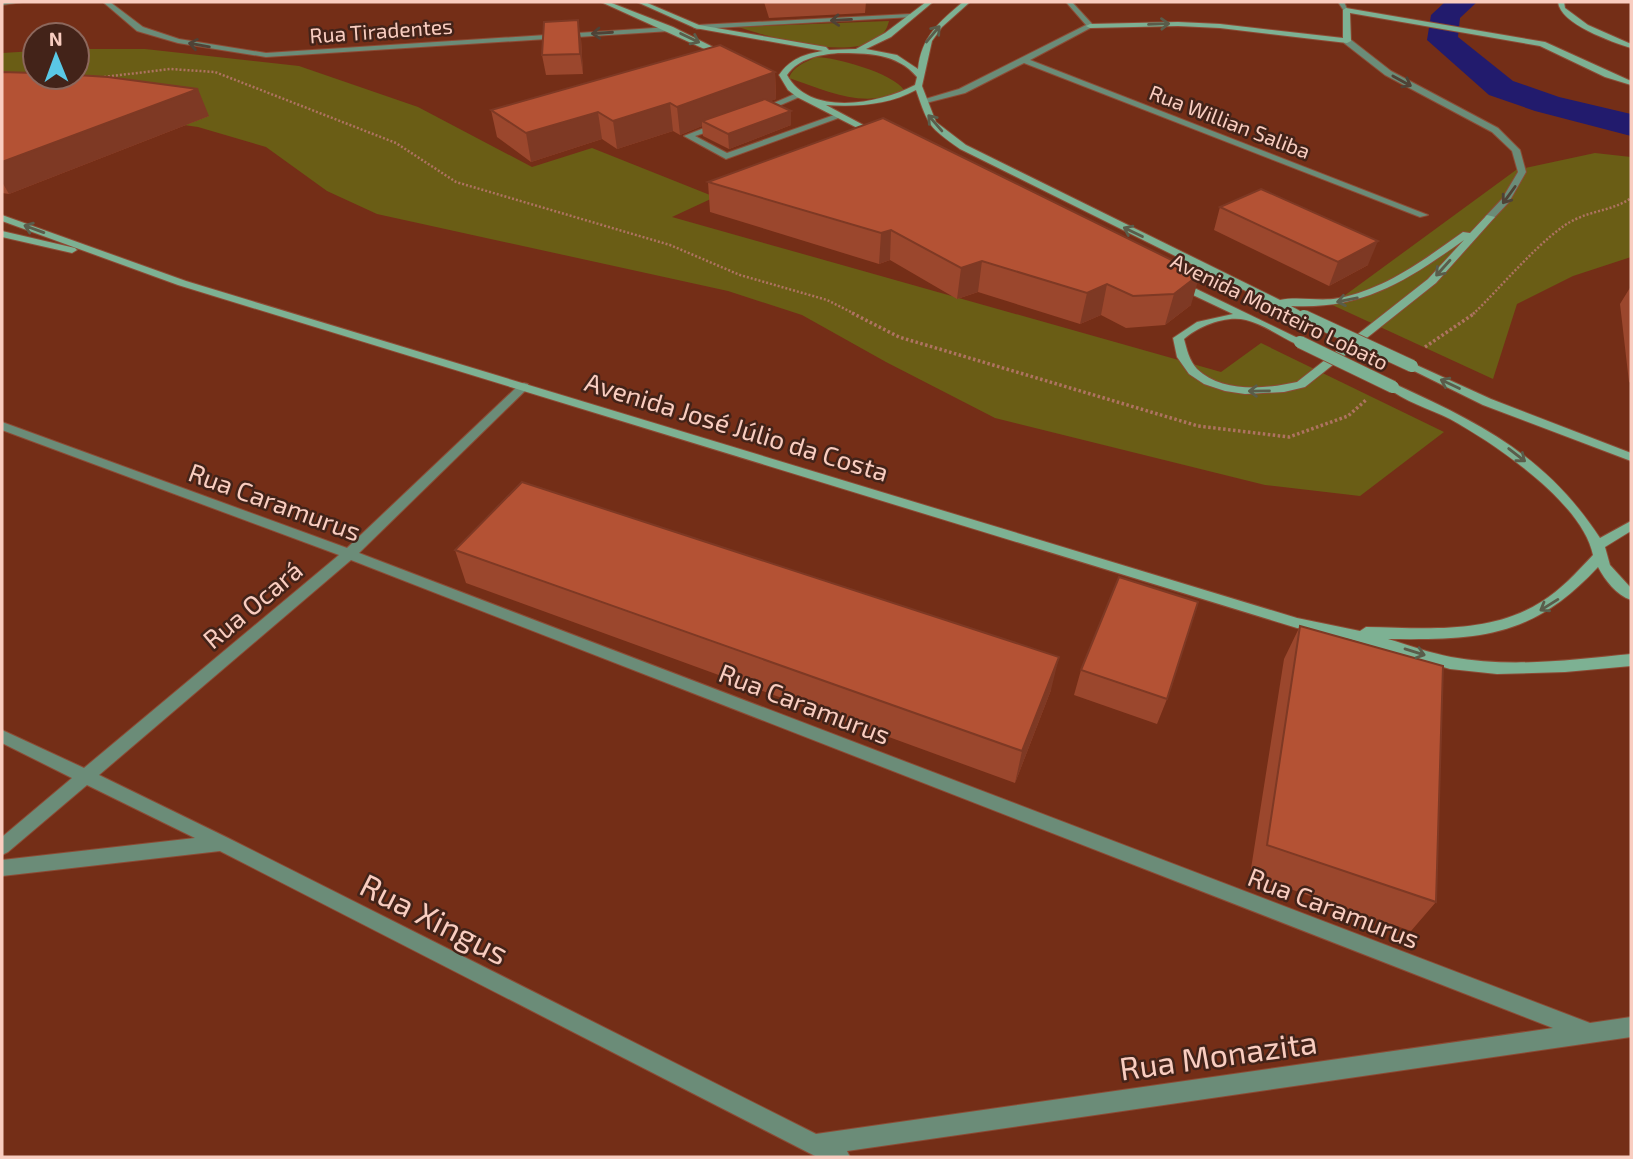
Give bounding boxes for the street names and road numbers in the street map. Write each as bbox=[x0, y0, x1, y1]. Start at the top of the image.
street label: Rua Tiradentes bbox=[309, 13, 453, 47]
street label: Rua Willian Saliba bbox=[1146, 79, 1314, 163]
street label: Avenida Monteiro Lobato bbox=[1167, 247, 1393, 375]
street label: Avenida José Júlio da Costa bbox=[582, 365, 892, 487]
street label: Rua Caramurus bbox=[185, 456, 365, 546]
street label: Rua Ocará bbox=[196, 554, 308, 654]
street label: Rua Caramurus bbox=[715, 656, 895, 750]
street label: Rua Caramurus bbox=[1244, 860, 1424, 954]
street label: Rua Xingus bbox=[355, 865, 515, 971]
street label: Rua Monazita bbox=[1117, 1021, 1319, 1087]

